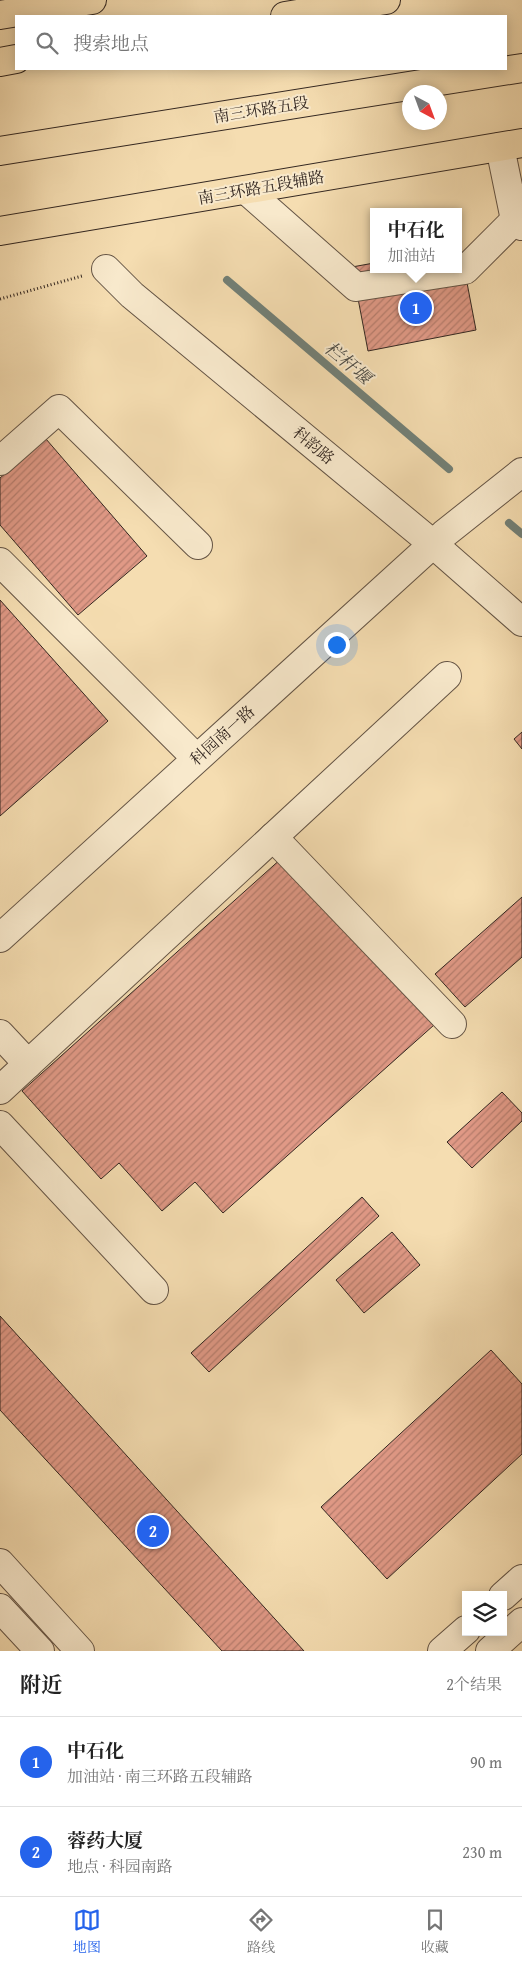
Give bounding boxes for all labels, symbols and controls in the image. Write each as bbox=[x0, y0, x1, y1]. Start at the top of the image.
search box bbox=[15, 15, 507, 70]
icon: search bbox=[33, 29, 61, 57]
text: 搜索地点 bbox=[73, 29, 149, 57]
north arrow bbox=[402, 85, 447, 130]
street label: 南三环路五段 bbox=[212, 90, 310, 128]
street label: 南三环路五段辅路 bbox=[196, 164, 326, 210]
popup bbox=[370, 208, 462, 273]
text: 中石化 bbox=[387, 215, 445, 243]
text: 加油站 bbox=[387, 243, 436, 267]
pin: 1 bbox=[400, 289, 432, 327]
water label: 栏杆堰 bbox=[319, 335, 380, 392]
street label: 科韵路 bbox=[288, 420, 340, 470]
your location bbox=[324, 632, 350, 658]
street label: 科园南一路 bbox=[184, 699, 260, 771]
pin: 2 bbox=[137, 1512, 169, 1550]
map controls bbox=[462, 1591, 507, 1636]
button: layers bbox=[462, 1591, 507, 1636]
text: 附近 bbox=[20, 1669, 62, 1700]
text: 2个结果 bbox=[446, 1672, 502, 1696]
text: 中石化 bbox=[67, 1736, 124, 1764]
text: 1 bbox=[32, 1750, 40, 1774]
text: 90 m bbox=[470, 1750, 502, 1774]
text: 加油站 · 南三环路五段辅路 bbox=[67, 1764, 253, 1788]
text: 蓉药大厦 bbox=[67, 1826, 143, 1854]
text: 2 bbox=[32, 1840, 40, 1864]
text: 230 m bbox=[462, 1840, 502, 1864]
text: 地点 · 科园南路 bbox=[67, 1854, 173, 1878]
tab: 地图 bbox=[73, 1906, 101, 1957]
tab: 路线 bbox=[247, 1906, 275, 1957]
tab: 收藏 bbox=[421, 1906, 449, 1957]

